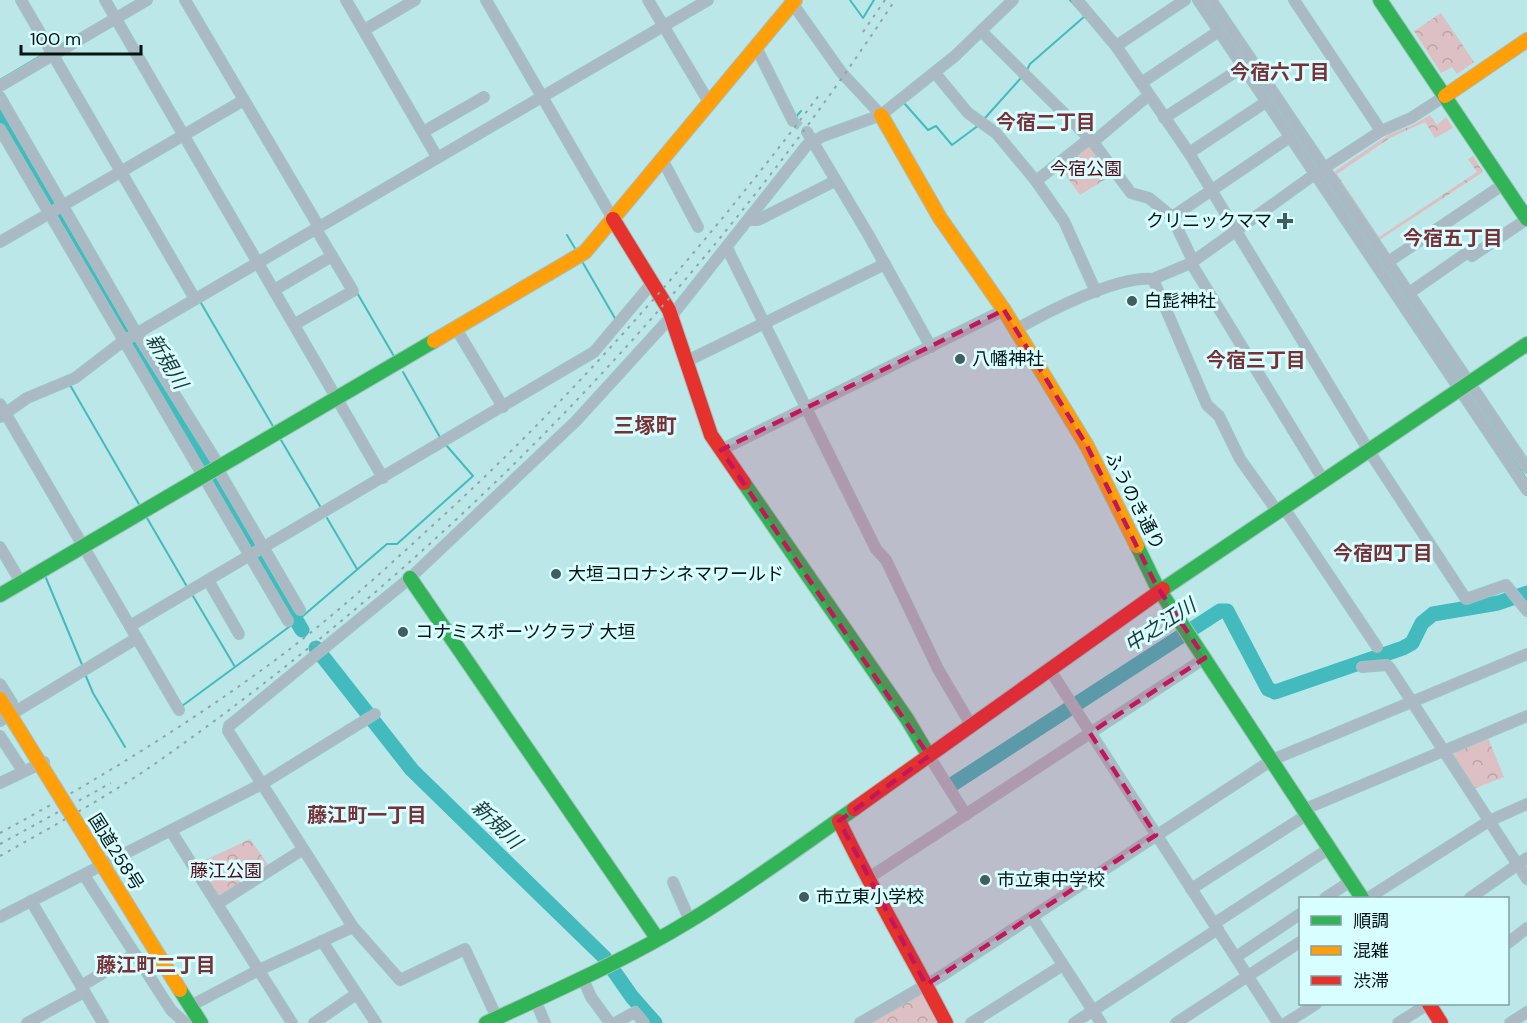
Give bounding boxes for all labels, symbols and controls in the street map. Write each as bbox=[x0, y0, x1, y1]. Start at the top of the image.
scale bar bbox=[21, 18, 141, 56]
text: 100 m bbox=[30, 27, 81, 51]
district label: 今宿六丁目 bbox=[1230, 59, 1330, 85]
district label: 今宿二丁目 bbox=[996, 109, 1096, 135]
park label: 今宿公園 bbox=[1050, 157, 1122, 181]
place label: クリニックママ bbox=[1146, 209, 1272, 233]
marker: クリニックママ bbox=[1276, 212, 1294, 230]
district label: 今宿五丁目 bbox=[1403, 225, 1503, 251]
place label: 白髭神社 bbox=[1144, 289, 1216, 313]
marker: 白髭神社 bbox=[1125, 294, 1139, 308]
water label: 新規川 bbox=[140, 329, 195, 395]
place label: 八幡神社 bbox=[972, 347, 1044, 371]
district label: 今宿三丁目 bbox=[1206, 347, 1306, 373]
marker: 八幡神社 bbox=[953, 352, 967, 366]
district label: 三塚町 bbox=[614, 412, 677, 440]
street label: ふうのき通り bbox=[1100, 448, 1170, 554]
district label: 今宿四丁目 bbox=[1333, 540, 1433, 566]
place label: 大垣コロナシネマワールド bbox=[568, 562, 784, 586]
marker: 大垣コロナシネマワールド bbox=[549, 567, 563, 581]
water label: 中之江川 bbox=[1119, 591, 1202, 658]
place label: コナミスポーツクラブ 大垣 bbox=[415, 620, 635, 644]
marker: コナミスポーツクラブ 大垣 bbox=[396, 625, 410, 639]
water label: 新規川 bbox=[466, 794, 529, 856]
district label: 藤江町一丁目 bbox=[307, 802, 427, 828]
street label: 国道258号 bbox=[83, 809, 149, 895]
park label: 藤江公園 bbox=[190, 859, 262, 883]
place label: 市立東中学校 bbox=[997, 868, 1105, 892]
marker: 市立東中学校 bbox=[978, 873, 992, 887]
place label: 市立東小学校 bbox=[816, 885, 924, 909]
marker: 市立東小学校 bbox=[797, 890, 811, 904]
legend bbox=[1299, 897, 1509, 1005]
text: 順調 bbox=[1353, 909, 1389, 933]
text: 混雑 bbox=[1353, 939, 1389, 963]
district label: 藤江町二丁目 bbox=[96, 952, 216, 978]
text: 渋滞 bbox=[1353, 969, 1389, 993]

